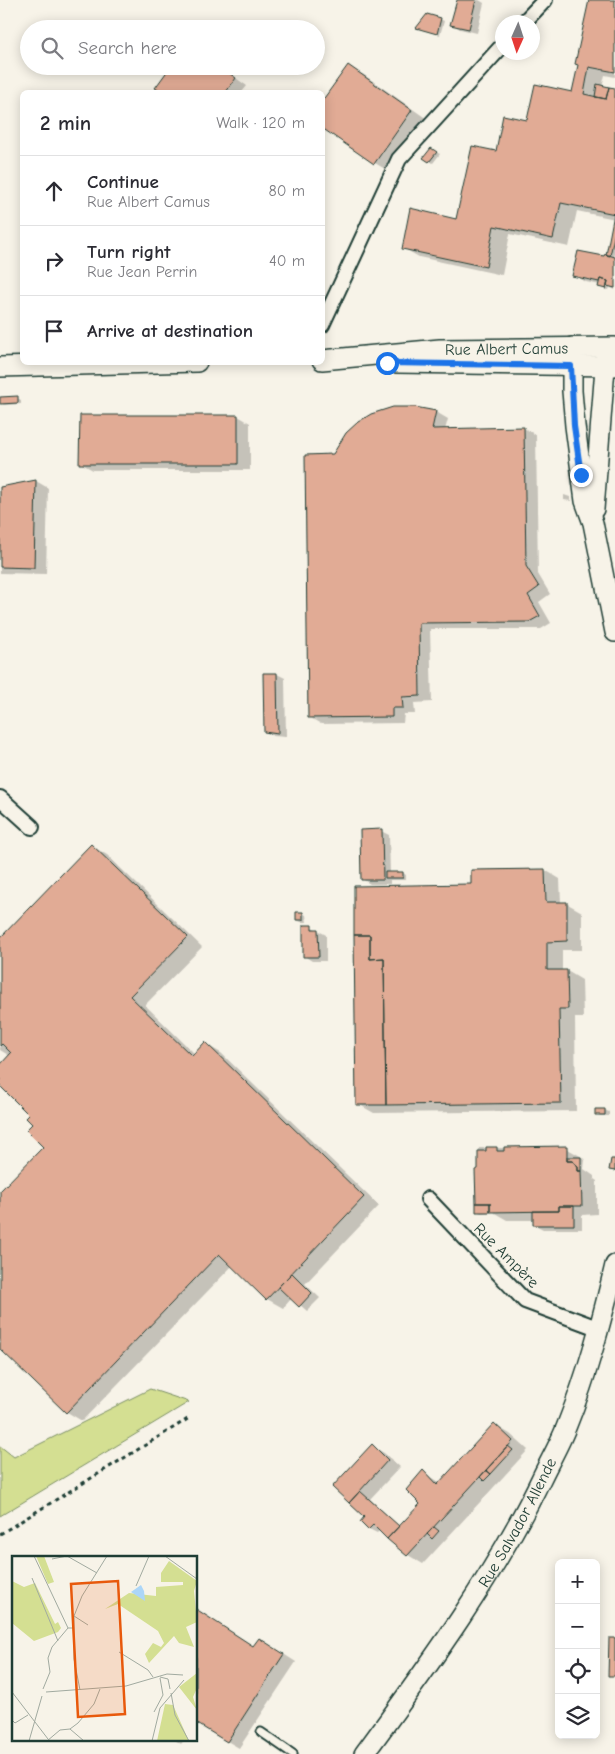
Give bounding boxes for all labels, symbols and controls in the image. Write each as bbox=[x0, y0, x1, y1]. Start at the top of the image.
north arrow bbox=[495, 15, 540, 60]
search box bbox=[20, 20, 325, 75]
icon: search bbox=[38, 34, 66, 62]
text: Search here bbox=[78, 37, 177, 59]
text: 2 min bbox=[40, 111, 91, 135]
text: Walk · 120 m bbox=[216, 114, 305, 132]
text: Continue bbox=[87, 171, 159, 193]
icon: ahead bbox=[40, 177, 68, 205]
text: 80 m bbox=[268, 182, 305, 200]
text: Rue Albert Camus bbox=[87, 193, 210, 211]
text: Turn right bbox=[87, 241, 171, 263]
icon: right bbox=[40, 247, 68, 275]
text: 40 m bbox=[269, 252, 305, 270]
text: Rue Jean Perrin bbox=[87, 263, 197, 281]
icon: arrive bbox=[40, 317, 68, 345]
text: Arrive at destination bbox=[87, 320, 253, 342]
street label: Rue Albert Camus bbox=[445, 340, 568, 359]
route start bbox=[376, 352, 399, 375]
route end bbox=[570, 464, 593, 487]
street label: Rue Ampère bbox=[470, 1220, 542, 1292]
street label: Rue Salvador Allende bbox=[475, 1455, 560, 1591]
inset map bbox=[12, 1556, 198, 1742]
map controls bbox=[555, 1559, 600, 1739]
button: + bbox=[555, 1559, 600, 1604]
button: − bbox=[555, 1604, 600, 1649]
button: locate bbox=[555, 1649, 600, 1694]
button: layers bbox=[555, 1694, 600, 1739]

